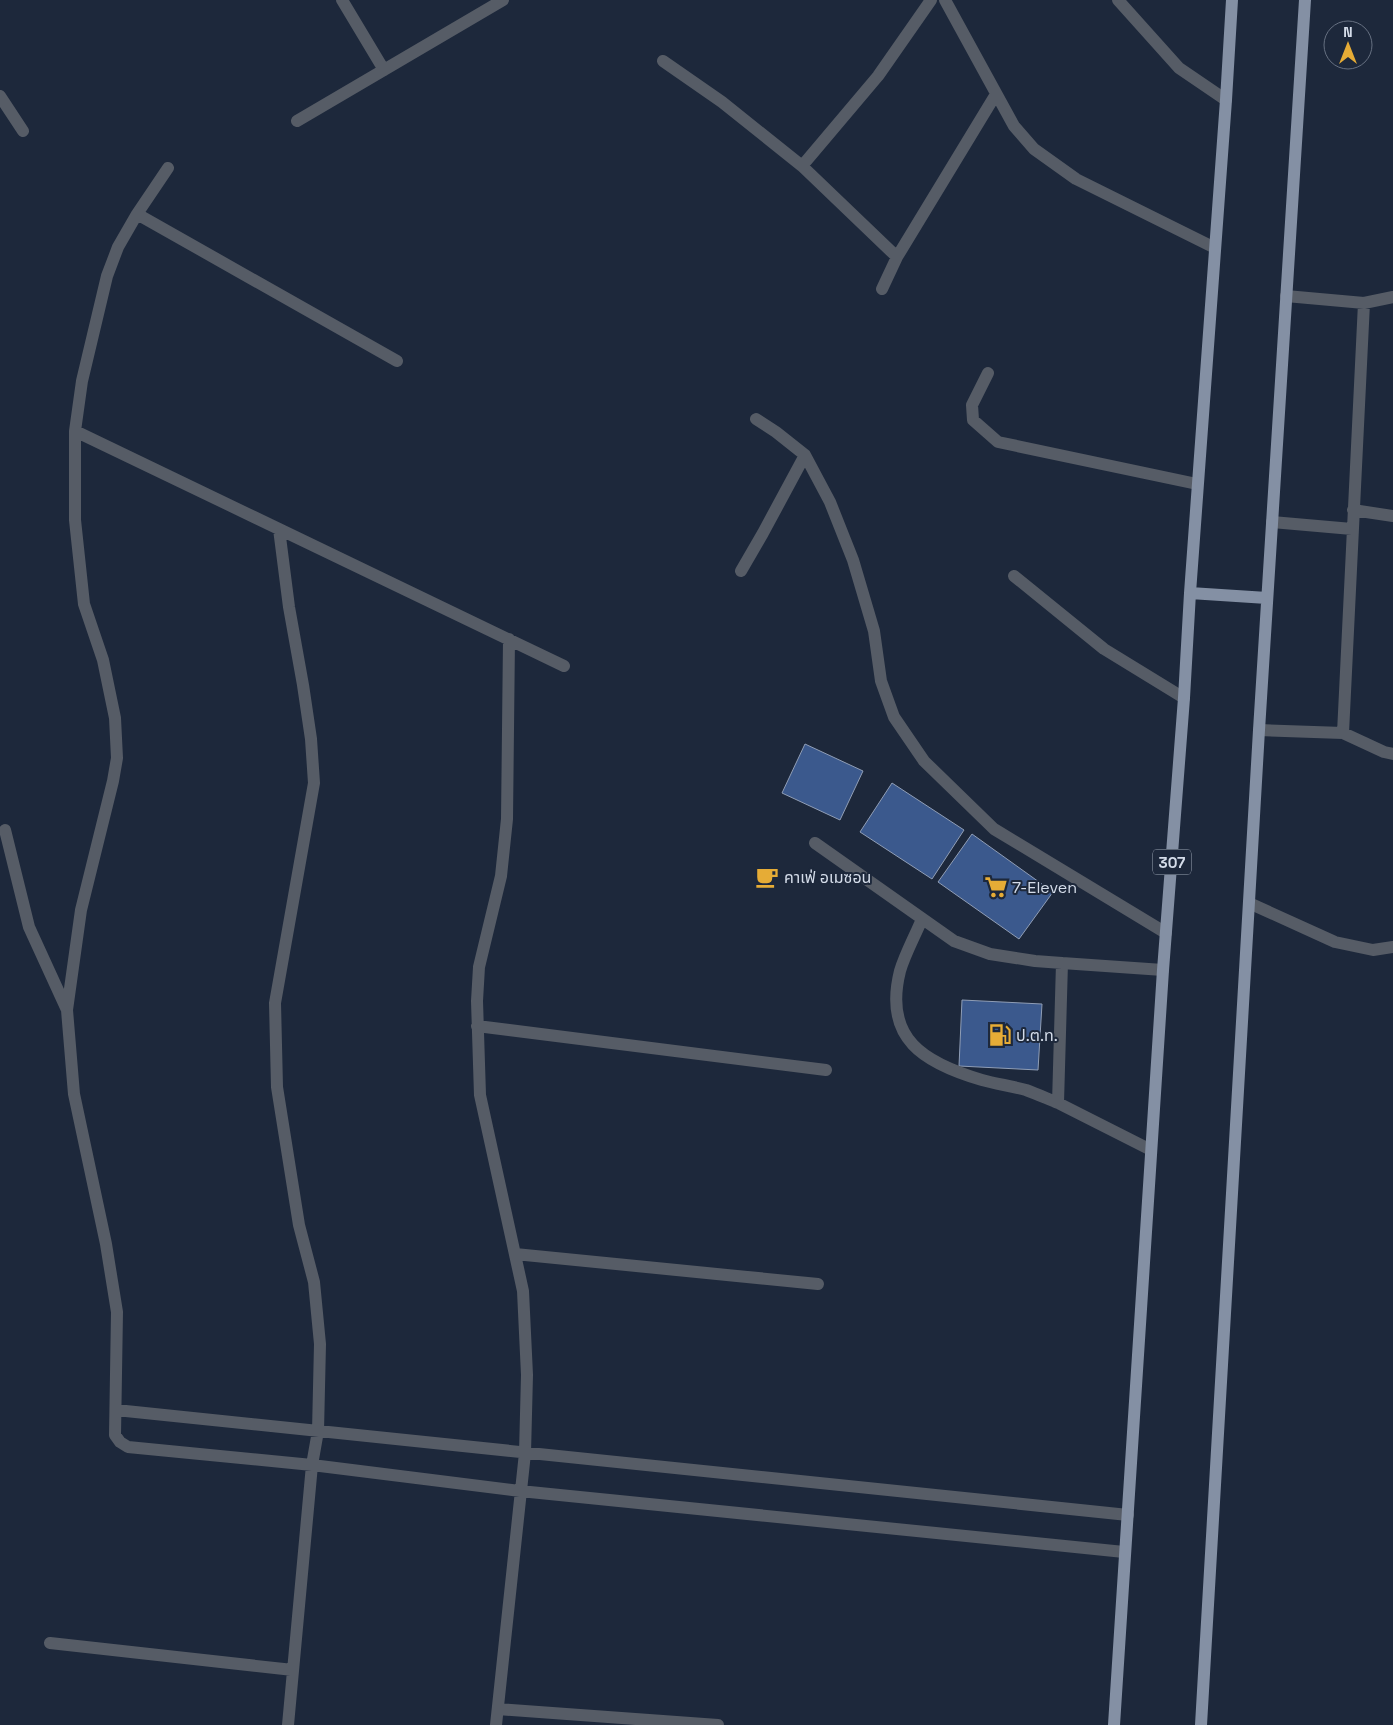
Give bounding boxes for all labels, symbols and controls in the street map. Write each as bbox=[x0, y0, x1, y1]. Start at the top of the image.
north arrow bbox=[1323, 20, 1373, 70]
text: N bbox=[1343, 23, 1353, 41]
road number: 307 bbox=[1153, 850, 1191, 874]
cafe icon: คาเฟ่ อเมซอน bbox=[754, 864, 780, 890]
place label: คาเฟ่ อเมซอน bbox=[784, 867, 871, 888]
supermarket icon: 7-Eleven bbox=[983, 874, 1009, 900]
place label: 7-Eleven bbox=[1012, 877, 1077, 898]
fuel station icon: ป.ต.ท. bbox=[987, 1022, 1013, 1048]
place label: ป.ต.ท. bbox=[1016, 1025, 1058, 1046]

